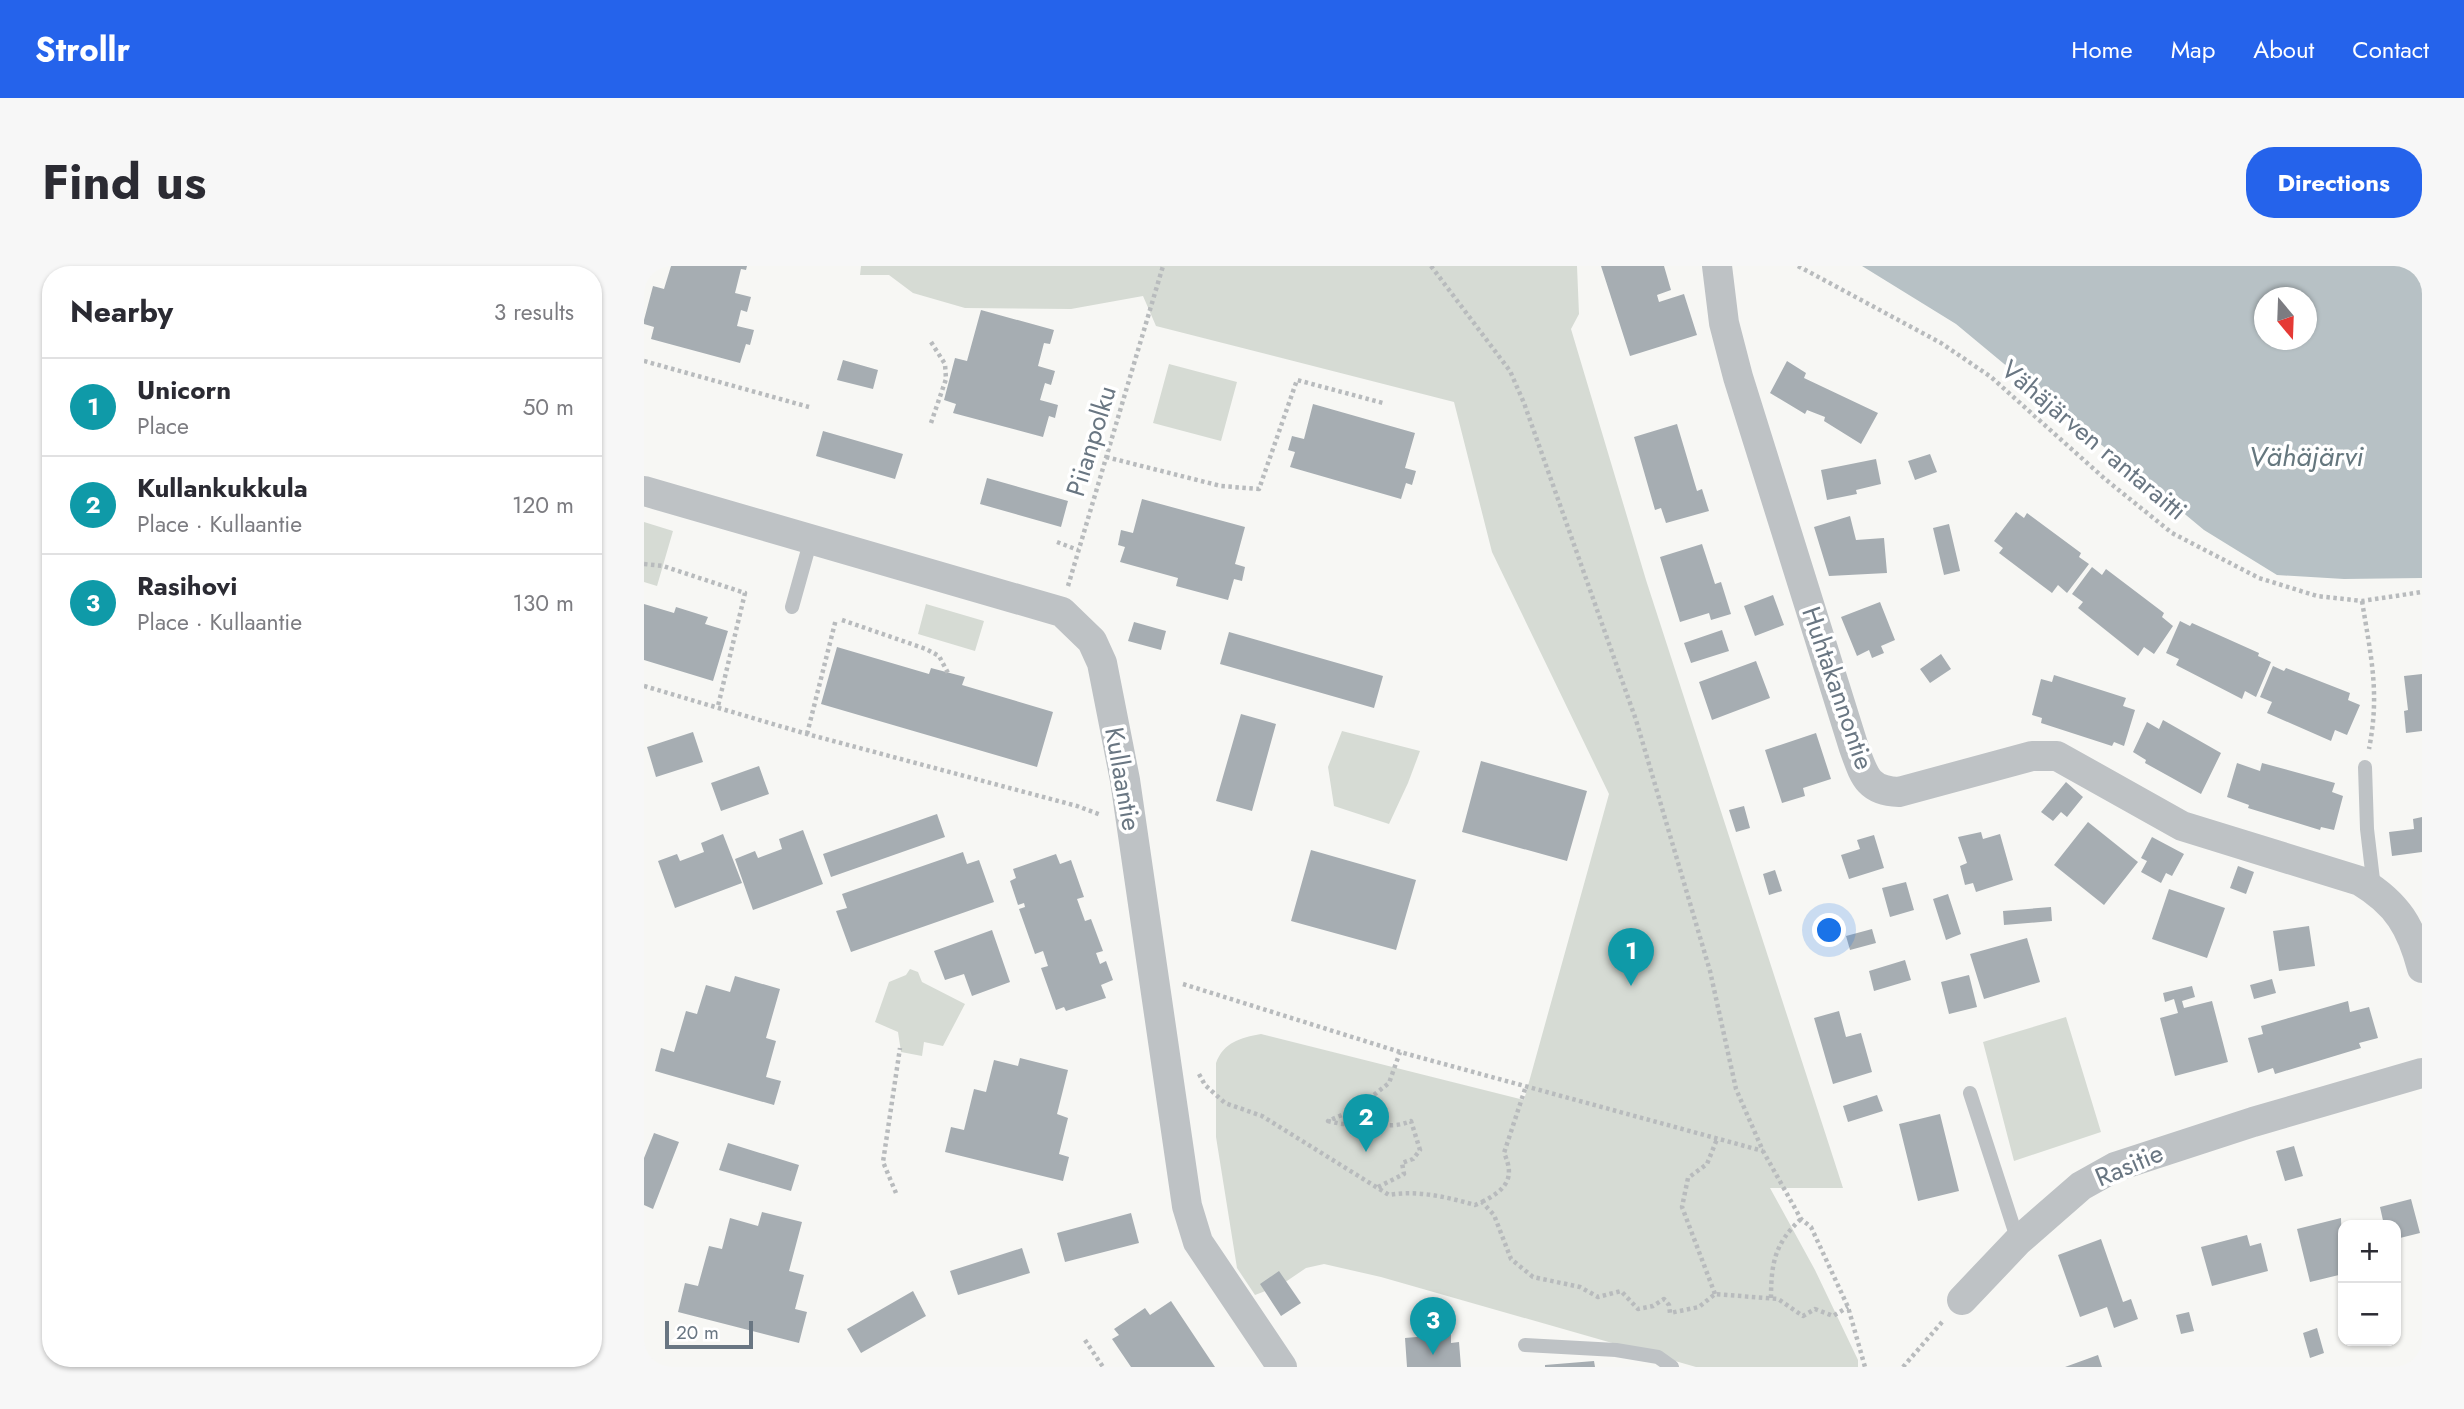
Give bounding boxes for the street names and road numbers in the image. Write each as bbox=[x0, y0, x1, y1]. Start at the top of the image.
street label: Vähäjärven rantaraitti bbox=[1993, 351, 2195, 529]
street label: Piianpolku bbox=[1056, 381, 1126, 501]
street label: Huhtakannontie bbox=[1792, 601, 1884, 775]
street label: Kullaantie bbox=[1095, 724, 1151, 834]
street label: Rasitie bbox=[2089, 1134, 2169, 1196]

